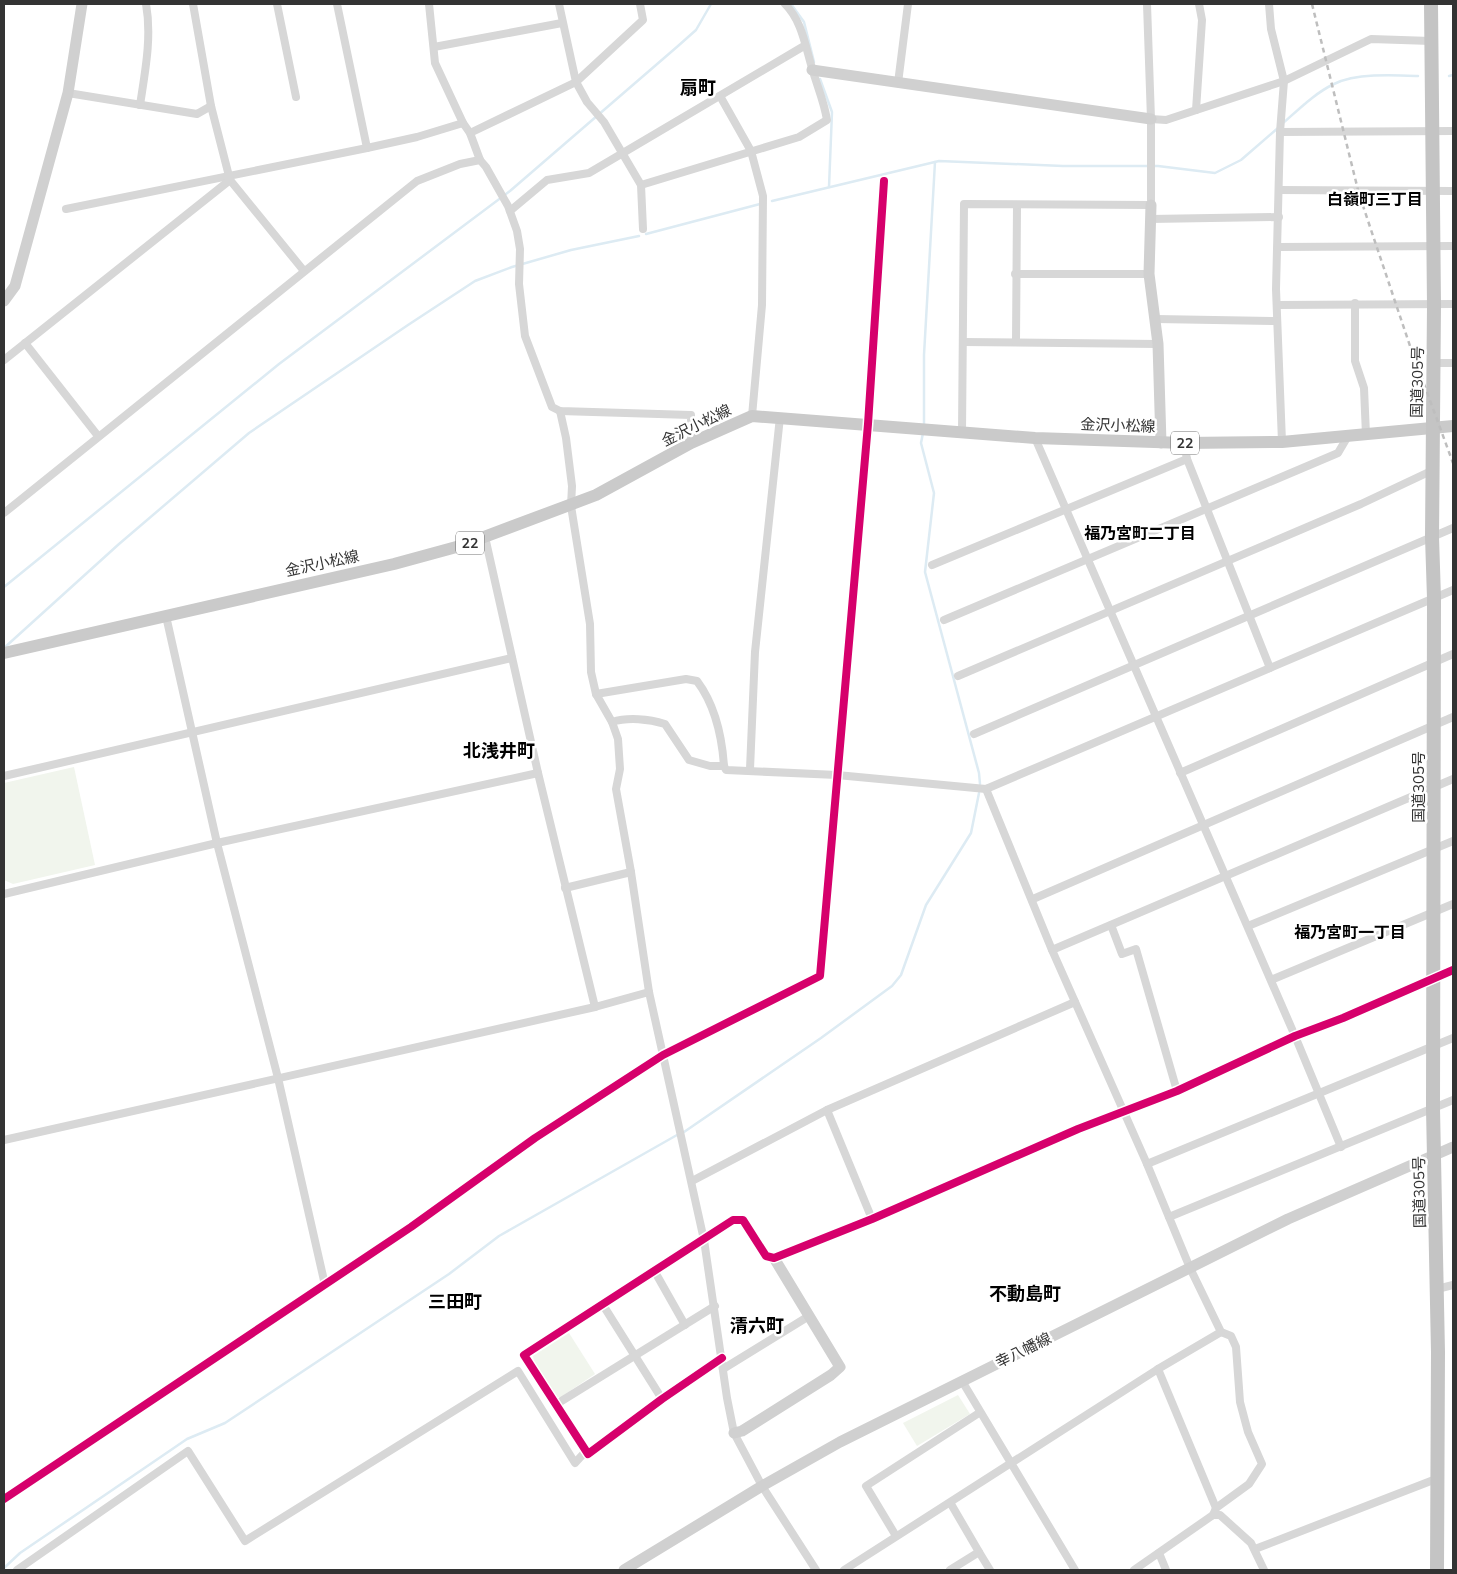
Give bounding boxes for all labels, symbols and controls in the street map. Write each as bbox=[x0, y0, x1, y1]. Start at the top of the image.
district label: 扇町 bbox=[680, 76, 716, 99]
district label: 白嶺町三丁目 bbox=[1327, 189, 1423, 209]
street label: 国道305号 bbox=[1407, 346, 1427, 418]
street label: 金沢小松線 bbox=[658, 400, 734, 450]
street label: 金沢小松線 bbox=[1080, 414, 1156, 436]
road number: 22 bbox=[1171, 432, 1199, 454]
district label: 福乃宮町二丁目 bbox=[1084, 523, 1196, 543]
road number: 22 bbox=[456, 532, 484, 554]
street label: 金沢小松線 bbox=[283, 546, 361, 580]
district label: 北浅井町 bbox=[463, 739, 535, 762]
street label: 国道305号 bbox=[1409, 751, 1428, 823]
district label: 福乃宮町一丁目 bbox=[1294, 922, 1406, 942]
street label: 国道305号 bbox=[1409, 1156, 1429, 1228]
district label: 不動島町 bbox=[989, 1282, 1061, 1305]
district label: 三田町 bbox=[428, 1290, 482, 1313]
district label: 清六町 bbox=[730, 1314, 784, 1337]
street label: 幸八幡線 bbox=[992, 1328, 1054, 1372]

